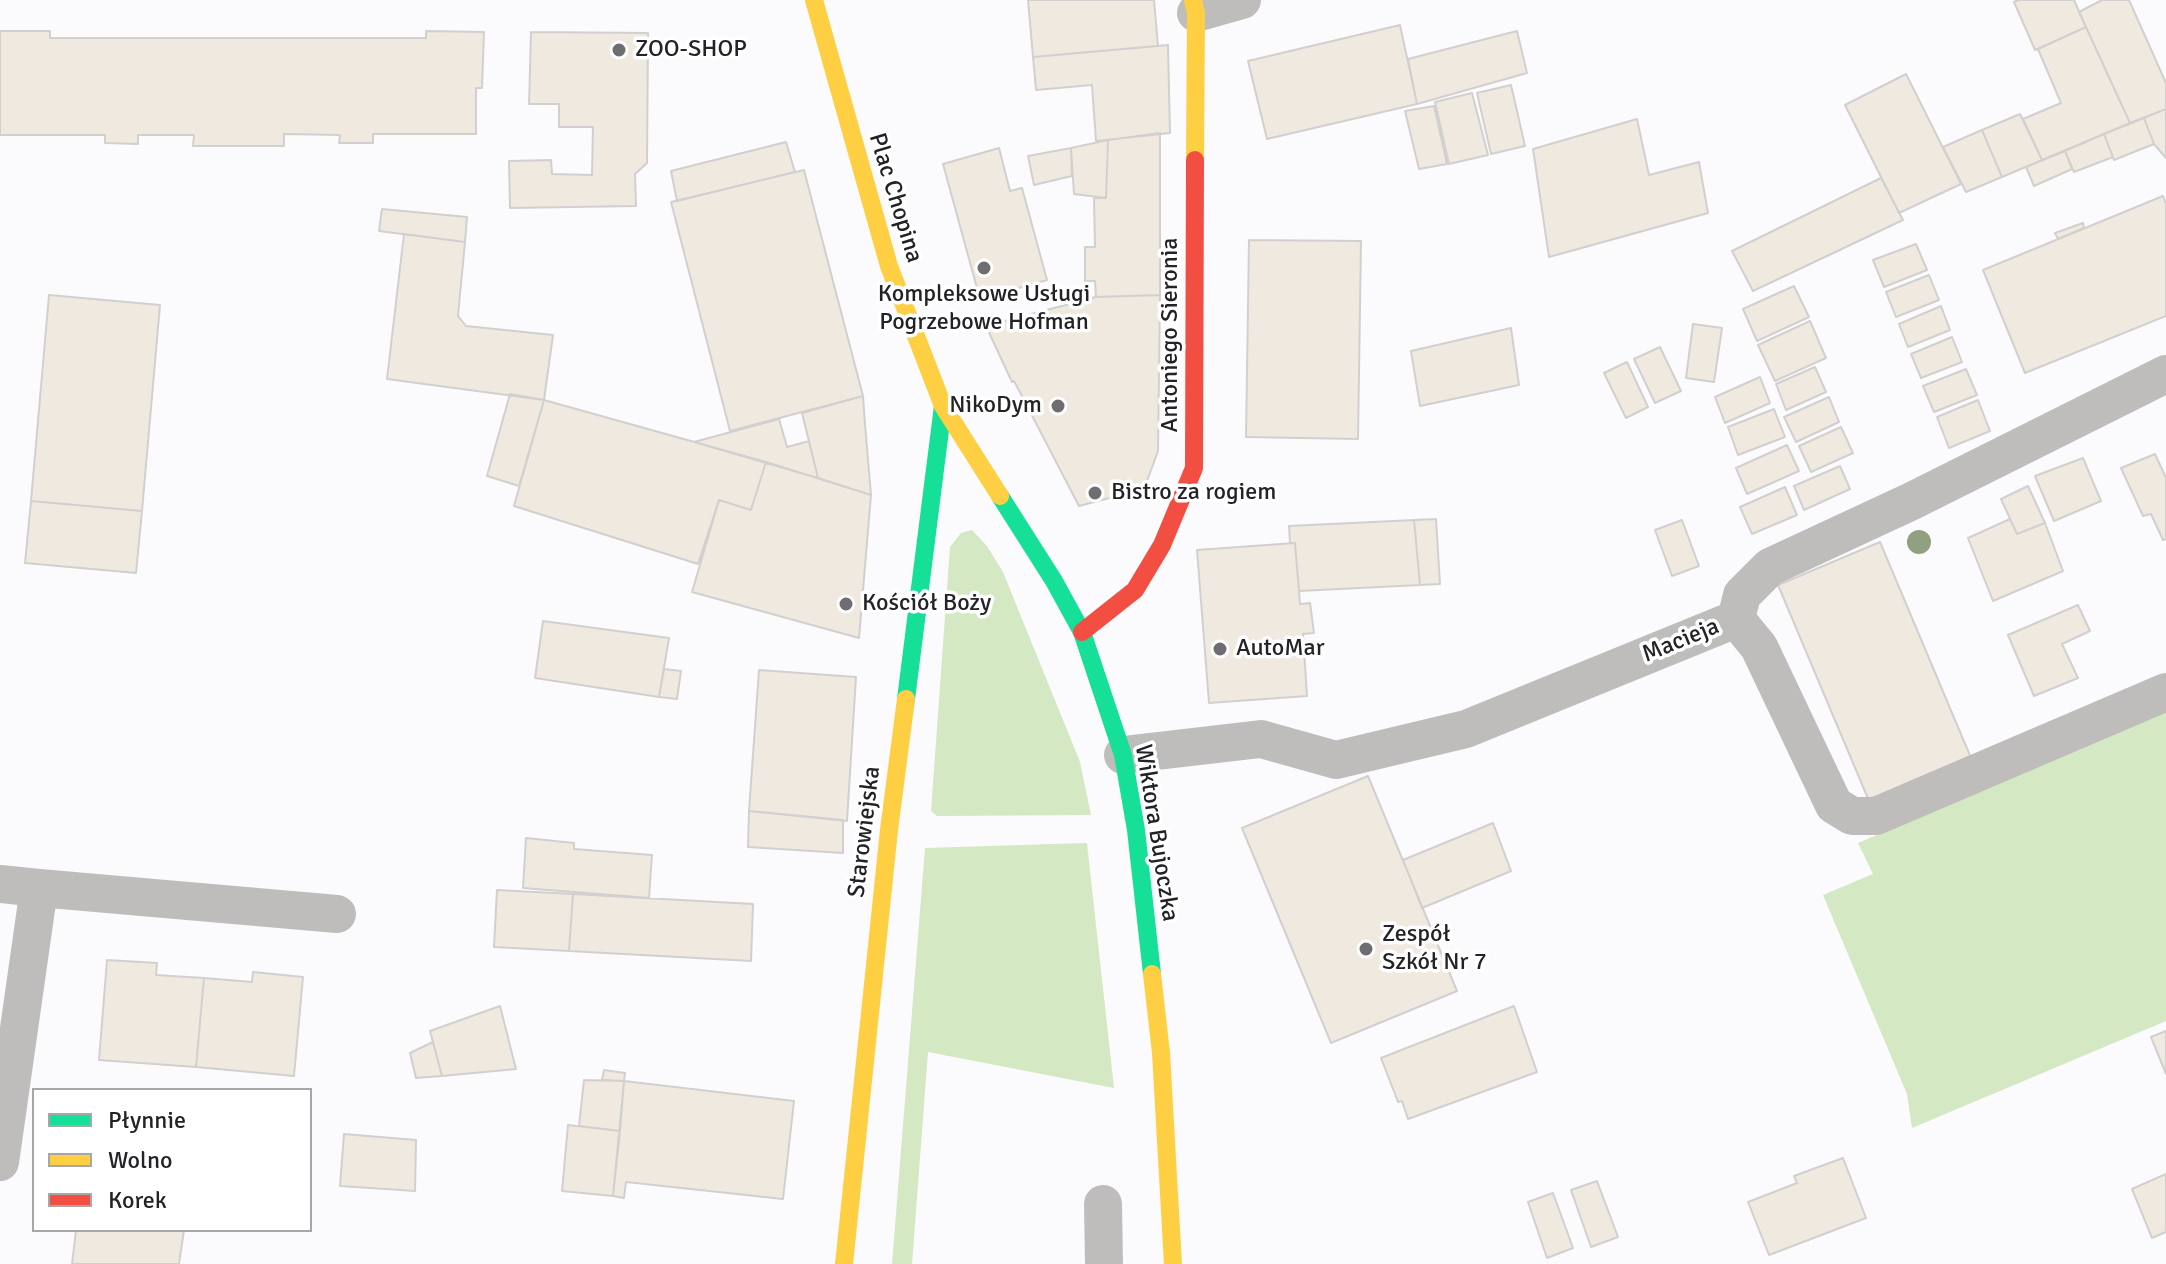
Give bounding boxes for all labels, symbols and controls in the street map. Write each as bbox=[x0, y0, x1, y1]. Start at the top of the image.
place label: ZOO-SHOP bbox=[635, 36, 747, 64]
marker: ZOO-SHOP bbox=[610, 41, 628, 59]
street label: Plac Chopina bbox=[862, 130, 928, 266]
street label: Antoniego Sieronia bbox=[1157, 238, 1185, 432]
marker: Kompleksowe Usługi Pogrzebowe Hofman bbox=[975, 259, 993, 277]
place label: Kompleksowe Usługi Pogrzebowe Hofman bbox=[878, 281, 1090, 337]
place label: NikoDym bbox=[949, 392, 1042, 420]
marker: NikoDym bbox=[1049, 397, 1067, 415]
place label: Bistro za rogiem bbox=[1111, 479, 1276, 507]
marker: Bistro za rogiem bbox=[1086, 484, 1104, 502]
place label: Kościół Boży bbox=[862, 590, 991, 618]
marker: Kościół Boży bbox=[837, 595, 855, 613]
street label: Macieja bbox=[1638, 613, 1724, 669]
place label: AutoMar bbox=[1236, 635, 1325, 663]
marker: AutoMar bbox=[1211, 640, 1229, 658]
street label: Wiktora Bujoczka bbox=[1128, 743, 1184, 923]
street label: Starowiejska bbox=[843, 765, 887, 899]
place label: Zespół Szkół Nr 7 bbox=[1382, 921, 1487, 977]
marker: Zespół Szkół Nr 7 bbox=[1357, 940, 1375, 958]
legend bbox=[32, 1088, 312, 1232]
text: Płynnie bbox=[108, 1105, 186, 1135]
text: Wolno bbox=[108, 1145, 173, 1175]
text: Korek bbox=[108, 1185, 167, 1215]

